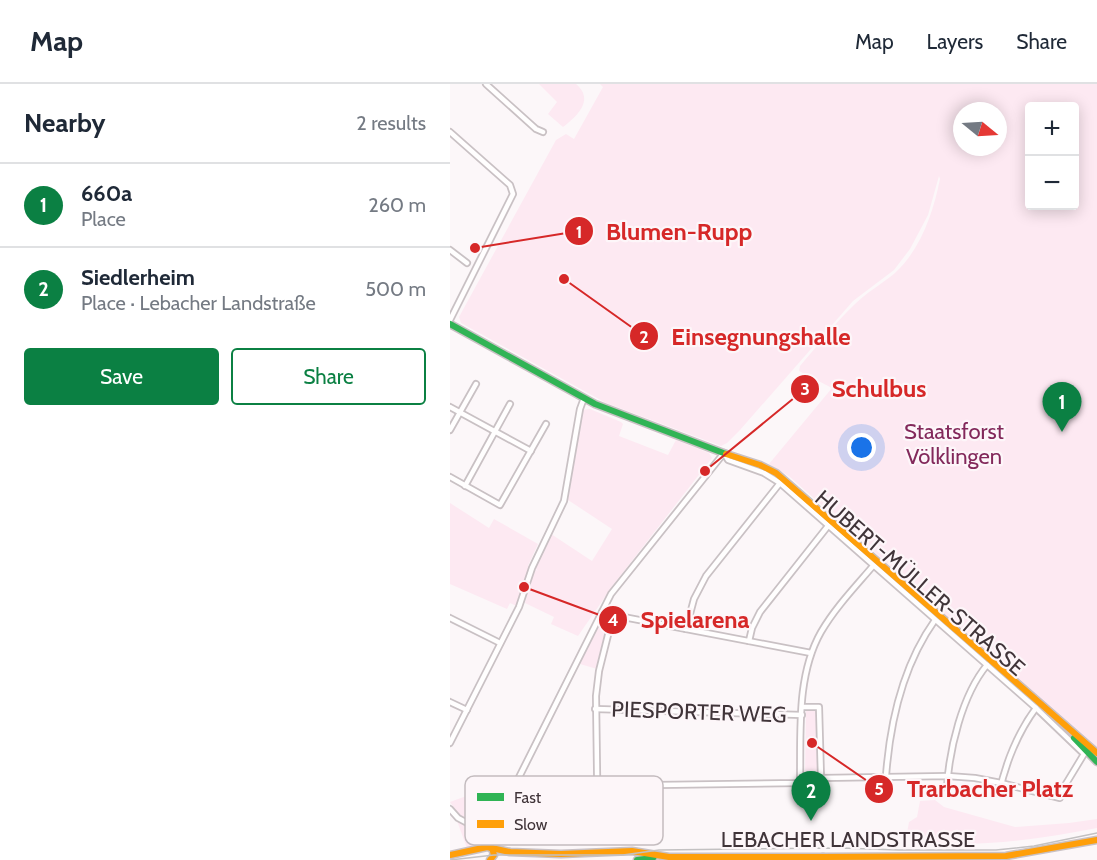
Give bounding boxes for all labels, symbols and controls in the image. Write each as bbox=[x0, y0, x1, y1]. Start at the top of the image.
text: Map bbox=[30, 24, 83, 58]
text: Map bbox=[855, 29, 894, 54]
text: Layers bbox=[927, 29, 983, 54]
text: Share bbox=[1016, 29, 1067, 54]
north arrow bbox=[953, 102, 1007, 156]
map controls bbox=[1025, 102, 1079, 210]
button: + bbox=[1025, 102, 1079, 156]
text: Nearby bbox=[24, 107, 105, 139]
text: 2 results bbox=[356, 111, 426, 135]
button: − bbox=[1025, 156, 1079, 210]
text: 660a bbox=[81, 180, 132, 207]
text: 1 bbox=[40, 193, 47, 217]
text: 260 m bbox=[368, 193, 426, 217]
text: Place bbox=[81, 207, 126, 231]
callout: Blumen-Rupp bbox=[564, 210, 764, 252]
text: Blumen-Rupp bbox=[606, 217, 752, 246]
text: 1 bbox=[576, 221, 582, 243]
text: Siedlerheim bbox=[81, 264, 195, 291]
text: 2 bbox=[38, 277, 49, 301]
text: 500 m bbox=[365, 277, 426, 301]
text: Place · Lebacher Landstraße bbox=[81, 291, 316, 315]
callout: Einsegnungshalle bbox=[629, 315, 863, 357]
text: Einsegnungshalle bbox=[671, 322, 851, 351]
text: 2 bbox=[639, 326, 649, 348]
button: Save bbox=[24, 348, 219, 405]
button: Share bbox=[231, 348, 426, 405]
callout: Schulbus bbox=[790, 368, 939, 410]
text: Schulbus bbox=[832, 374, 926, 403]
text: 3 bbox=[800, 378, 810, 400]
pin: 1 bbox=[1042, 382, 1082, 432]
park label: Staatsforst Völklingen bbox=[904, 418, 1005, 470]
your location bbox=[847, 433, 876, 462]
street label: HUBERT-MÜLLER-STRASSE bbox=[809, 484, 1031, 682]
callout: Spielarena bbox=[598, 599, 761, 641]
text: Spielarena bbox=[640, 605, 750, 634]
text: 4 bbox=[607, 609, 619, 631]
street label: PIESPORTER WEG bbox=[611, 695, 787, 729]
callout: Trarbacher Platz bbox=[864, 768, 1085, 810]
pin: 2 bbox=[792, 772, 830, 821]
text: Trarbacher Platz bbox=[907, 774, 1073, 803]
legend bbox=[465, 776, 663, 845]
text: 5 bbox=[874, 778, 884, 800]
text: Fast bbox=[514, 788, 542, 807]
text: Slow bbox=[514, 815, 548, 834]
street label: LEBACHER LANDSTRASSE bbox=[721, 826, 975, 853]

